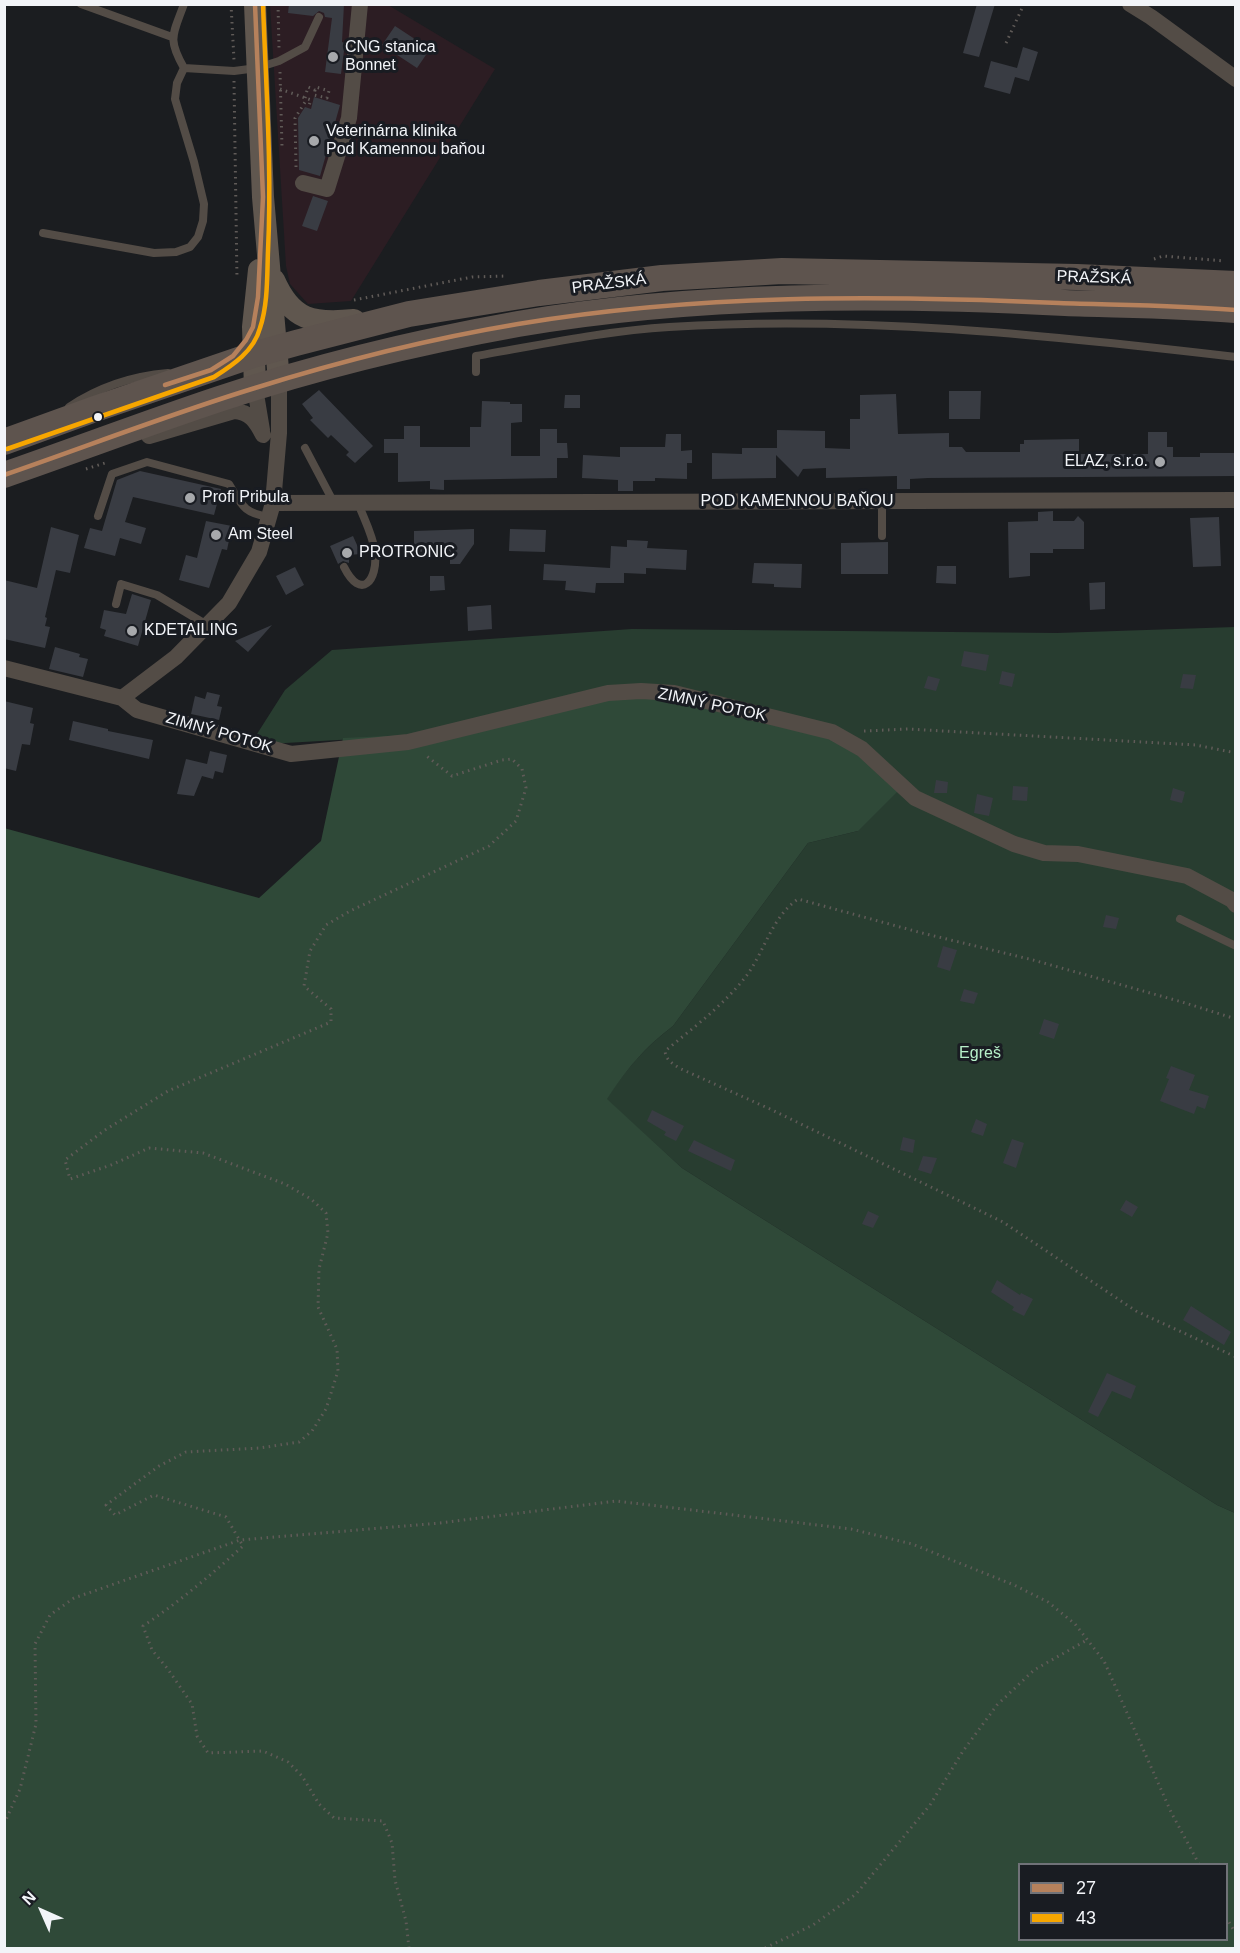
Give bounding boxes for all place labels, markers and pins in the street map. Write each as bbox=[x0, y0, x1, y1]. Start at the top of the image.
place label: CNG stanica Bonnet bbox=[345, 38, 436, 76]
marker: CNG stanica Bonnet bbox=[326, 50, 340, 64]
place label: Veterinárna klinika Pod Kamennou baňou bbox=[326, 122, 485, 160]
marker: Veterinárna klinika Pod Kamennou baňou bbox=[307, 134, 321, 148]
unlabelled marker bbox=[92, 411, 104, 423]
place label: ELAZ, s.r.o. bbox=[1064, 452, 1148, 472]
marker: ELAZ, s.r.o. bbox=[1153, 455, 1167, 469]
place label: Profi Pribula bbox=[202, 488, 289, 508]
marker: Profi Pribula bbox=[183, 491, 197, 505]
place label: Am Steel bbox=[228, 525, 293, 545]
marker: Am Steel bbox=[209, 528, 223, 542]
place label: PROTRONIC bbox=[359, 543, 455, 563]
marker: PROTRONIC bbox=[340, 546, 354, 560]
place label: KDETAILING bbox=[144, 621, 238, 641]
marker: KDETAILING bbox=[125, 624, 139, 638]

